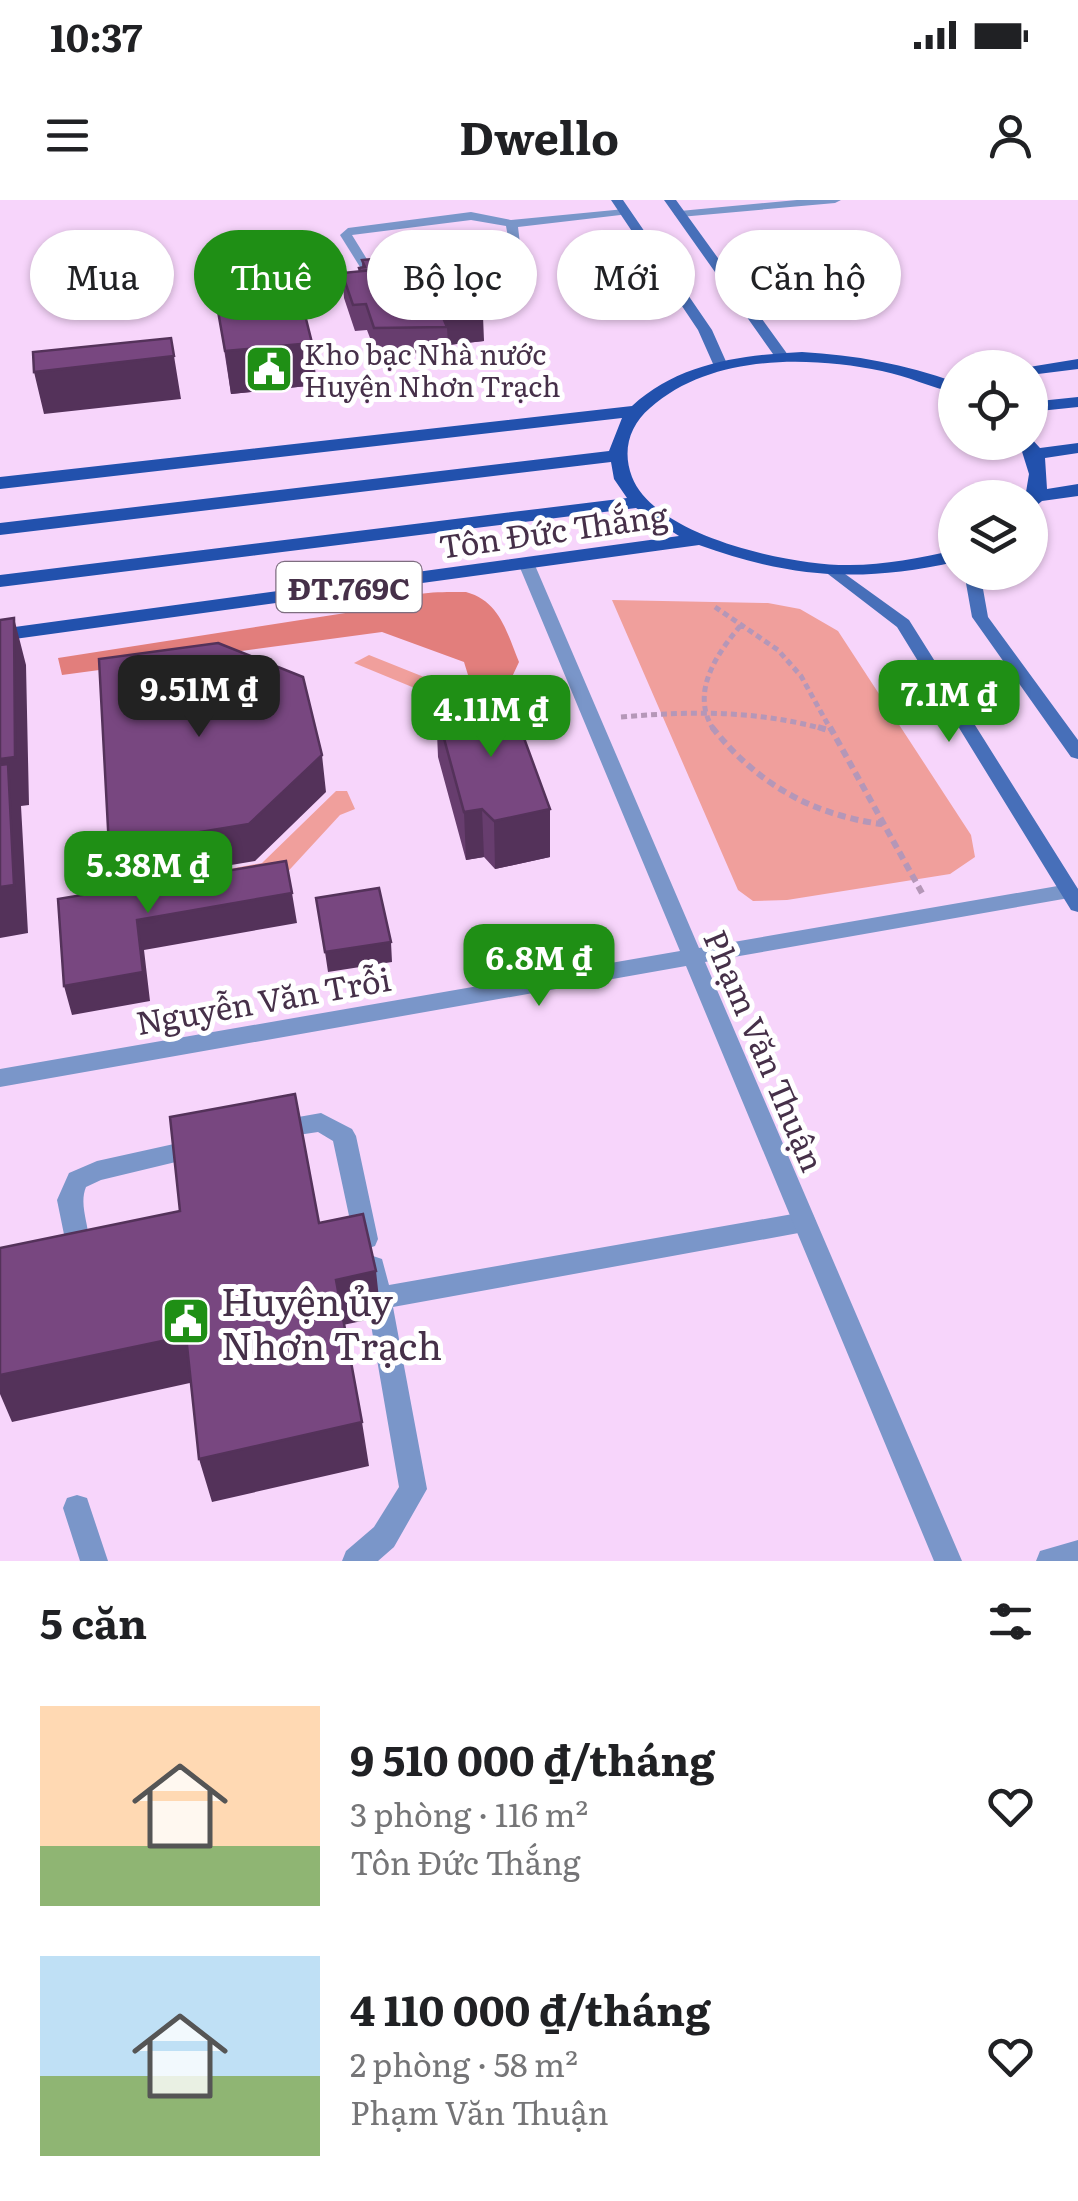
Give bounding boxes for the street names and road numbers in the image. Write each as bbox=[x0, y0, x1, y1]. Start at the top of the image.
street label: Tôn Đức Thắng bbox=[435, 489, 671, 569]
road number: ĐT.769C bbox=[276, 562, 422, 612]
street label: Phạm Văn Thuận bbox=[693, 922, 839, 1178]
street label: Nguyễn Văn Trỗi bbox=[132, 953, 394, 1045]

